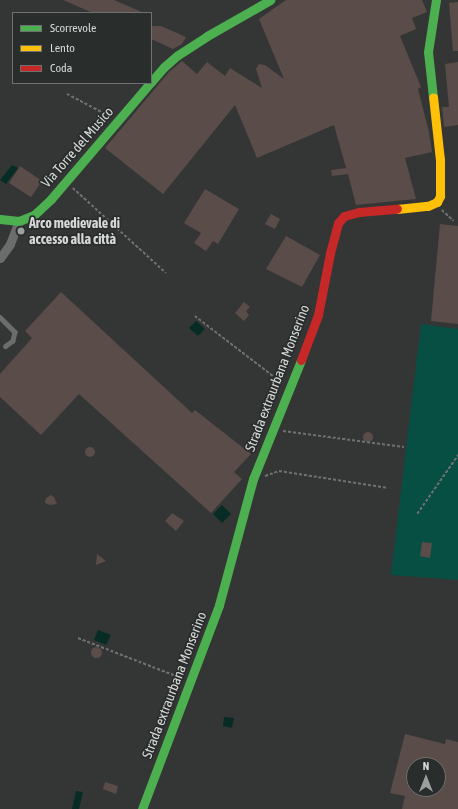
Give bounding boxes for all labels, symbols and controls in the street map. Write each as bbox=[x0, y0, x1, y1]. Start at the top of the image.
legend bbox=[12, 12, 152, 84]
text: Scorrevole bbox=[50, 21, 97, 35]
text: Lento bbox=[50, 41, 75, 55]
text: Coda bbox=[50, 61, 72, 75]
street label: Via Torre del Musico bbox=[37, 103, 117, 191]
place label: Arco medievale di accesso alla città bbox=[29, 215, 120, 248]
marker: Arco medievale di accesso alla città bbox=[16, 226, 26, 236]
street label: Strada extraurbana Monserino bbox=[241, 302, 313, 454]
street label: Strada extraurbana Monserino bbox=[138, 609, 210, 761]
north arrow bbox=[406, 757, 446, 797]
text: N bbox=[423, 760, 429, 772]

